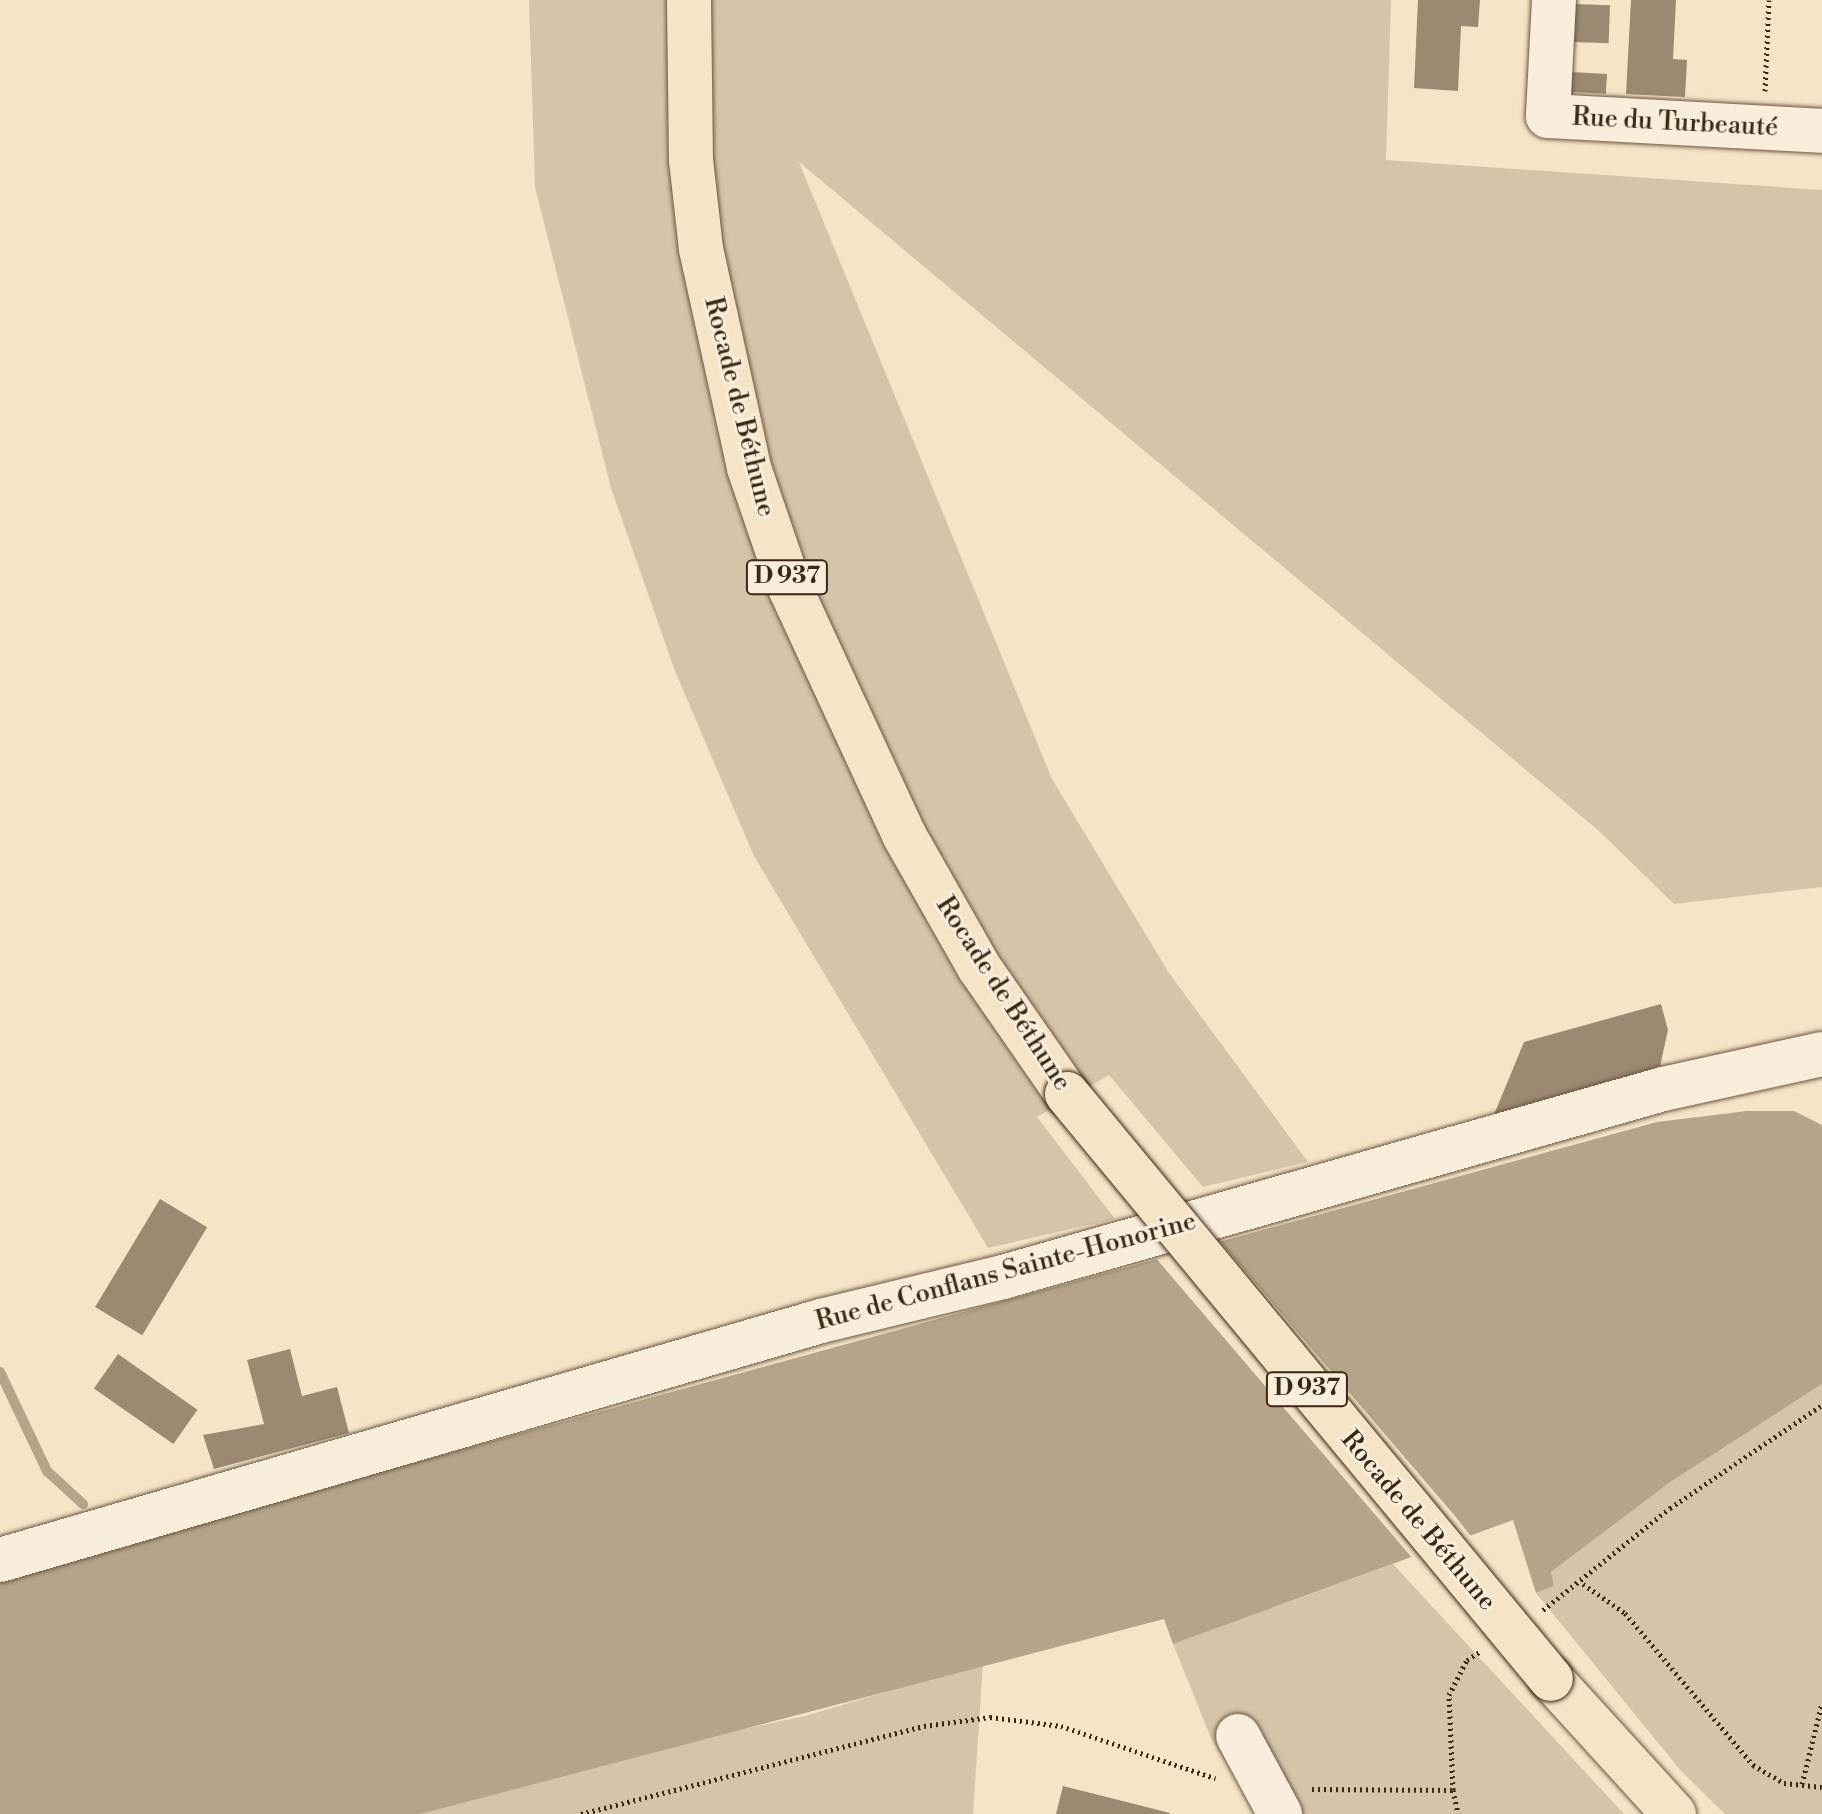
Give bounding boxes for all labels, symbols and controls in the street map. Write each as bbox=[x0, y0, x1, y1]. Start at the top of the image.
street label: Rue du Turbeauté bbox=[1571, 102, 1779, 144]
street label: Rocade de Béthune bbox=[697, 294, 781, 520]
road number: D 937 bbox=[745, 557, 829, 597]
street label: Rocade de Béthune bbox=[929, 891, 1077, 1097]
street label: Rue de Conflans Sainte-Honorine bbox=[812, 1206, 1200, 1338]
road number: D 937 bbox=[1265, 1369, 1349, 1409]
street label: Rocade de Béthune bbox=[1334, 1425, 1502, 1617]

